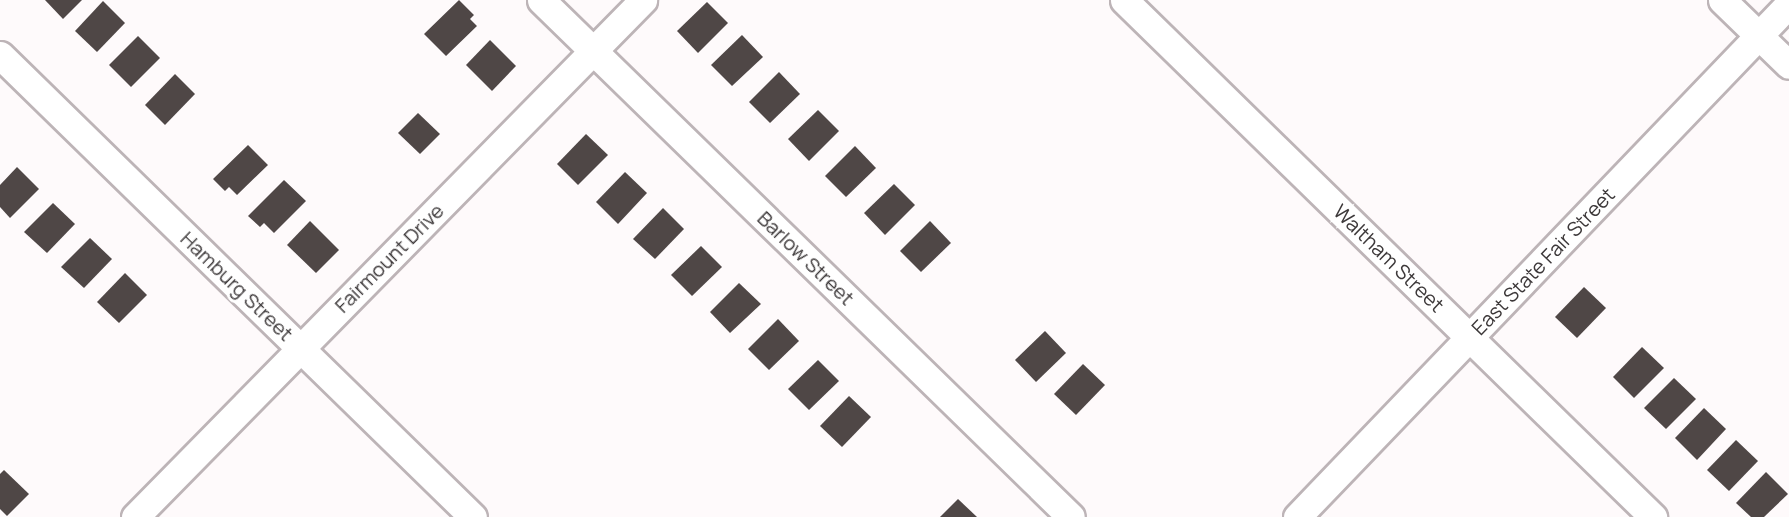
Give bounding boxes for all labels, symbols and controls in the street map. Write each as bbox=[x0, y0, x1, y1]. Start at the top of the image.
street label: East State Fair Street bbox=[1467, 182, 1619, 340]
street label: Fairmount Drive bbox=[330, 199, 448, 317]
street label: Waltham Street bbox=[1329, 199, 1449, 317]
street label: Barlow Street bbox=[753, 206, 859, 310]
street label: Hamburg Street bbox=[176, 226, 298, 346]

